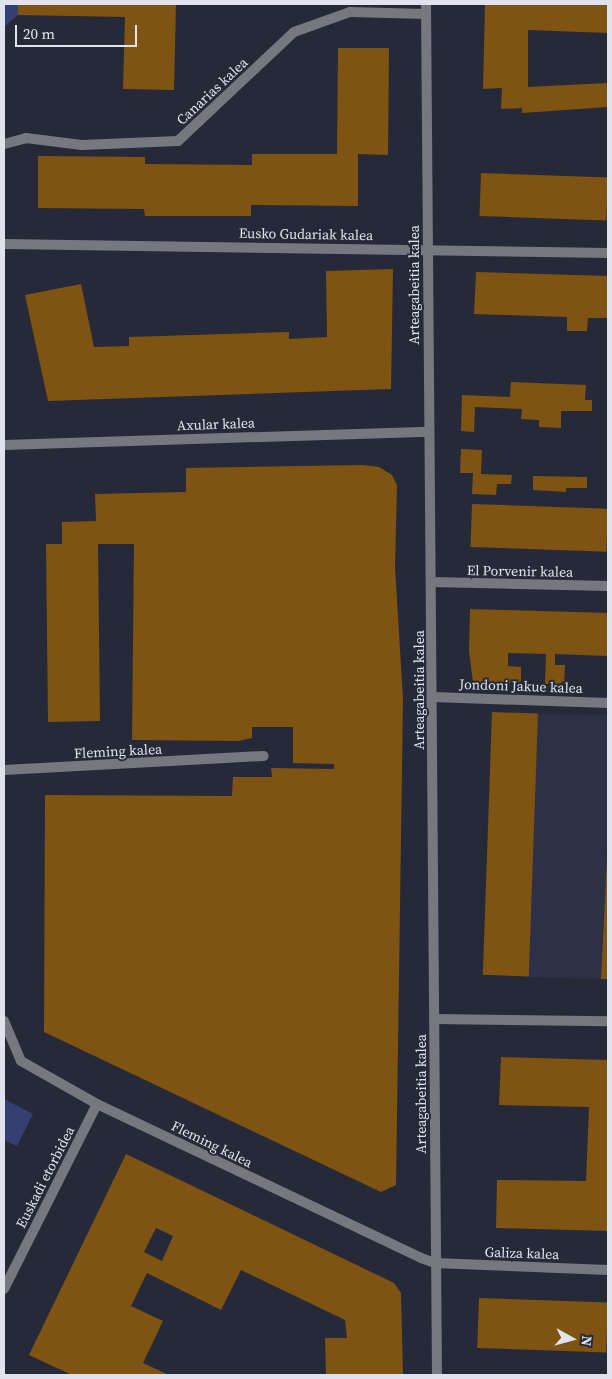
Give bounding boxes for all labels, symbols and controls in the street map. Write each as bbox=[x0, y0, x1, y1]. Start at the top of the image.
scale bar bbox=[18, 15, 140, 47]
text: 20 m bbox=[23, 23, 55, 44]
street label: Canarias kalea bbox=[173, 54, 251, 128]
street label: Eusko Gudariak kalea bbox=[239, 224, 373, 244]
street label: Arteagabeitia kalea bbox=[406, 225, 422, 345]
street label: Axular kalea bbox=[177, 414, 255, 434]
street label: El Porvenir kalea bbox=[467, 562, 573, 580]
street label: Arteagabeitia kalea bbox=[411, 630, 427, 750]
street label: Jondoni Jakue kalea bbox=[459, 675, 583, 697]
street label: Fleming kalea bbox=[73, 740, 163, 762]
street label: Arteagabeitia kalea bbox=[413, 1034, 429, 1154]
street label: Fleming kalea bbox=[169, 1117, 255, 1171]
street label: Euskadi etorbidea bbox=[12, 1123, 78, 1231]
street label: Galiza kalea bbox=[484, 1243, 560, 1263]
north arrow bbox=[547, 1314, 597, 1364]
text: N bbox=[576, 1335, 597, 1347]

